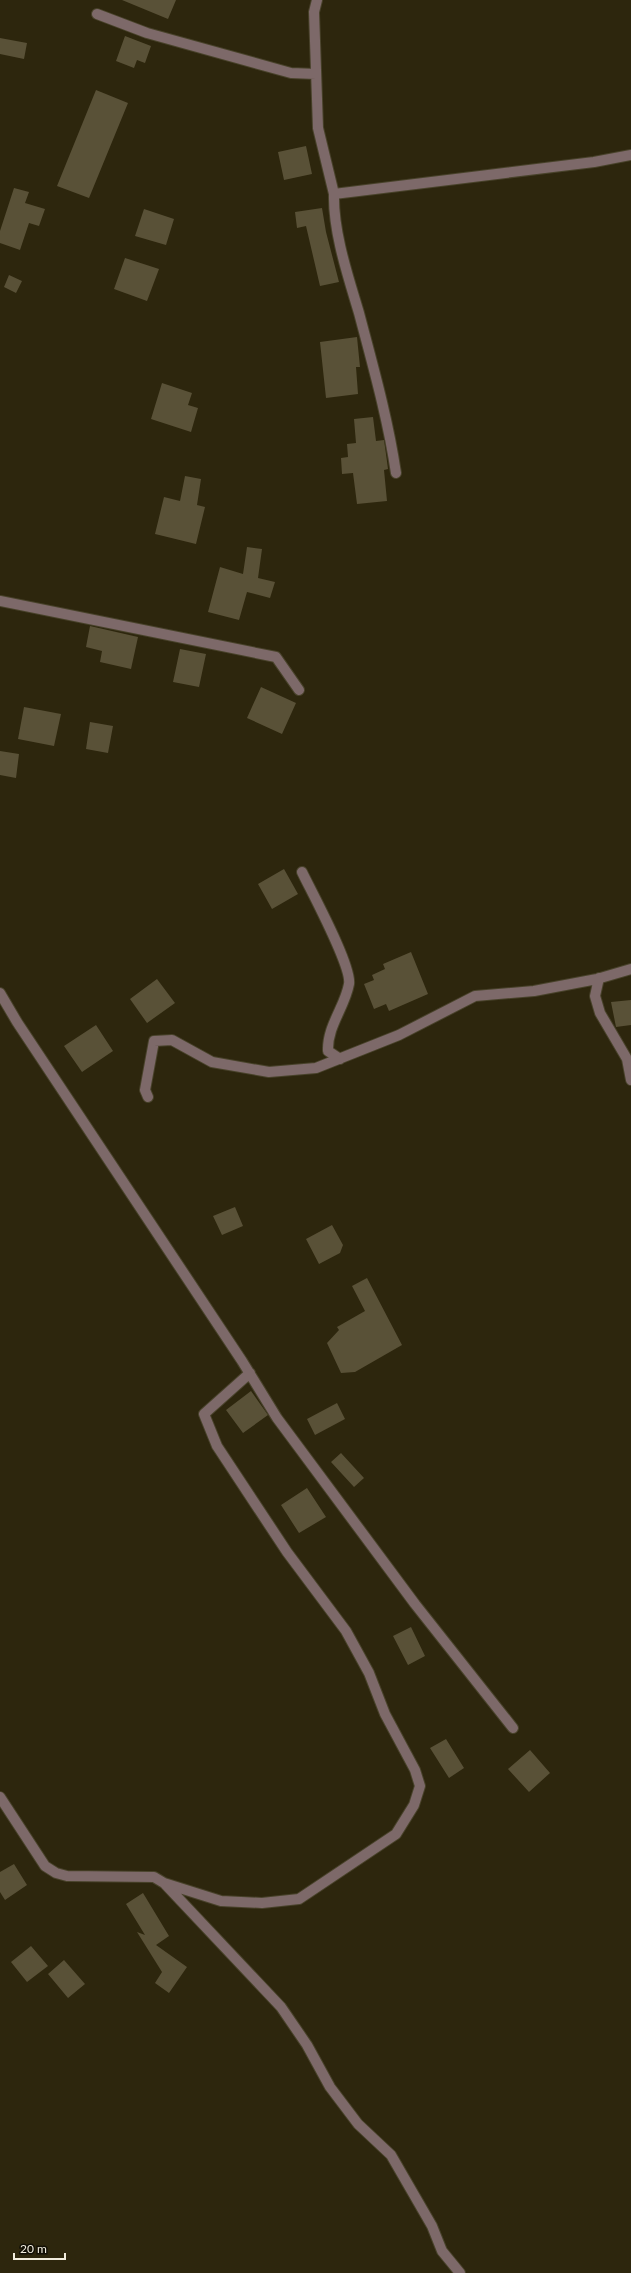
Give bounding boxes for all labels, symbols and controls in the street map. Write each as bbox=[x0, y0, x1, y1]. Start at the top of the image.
scale bar bbox=[14, 2235, 65, 2261]
text: 20 m bbox=[20, 2241, 47, 2256]

